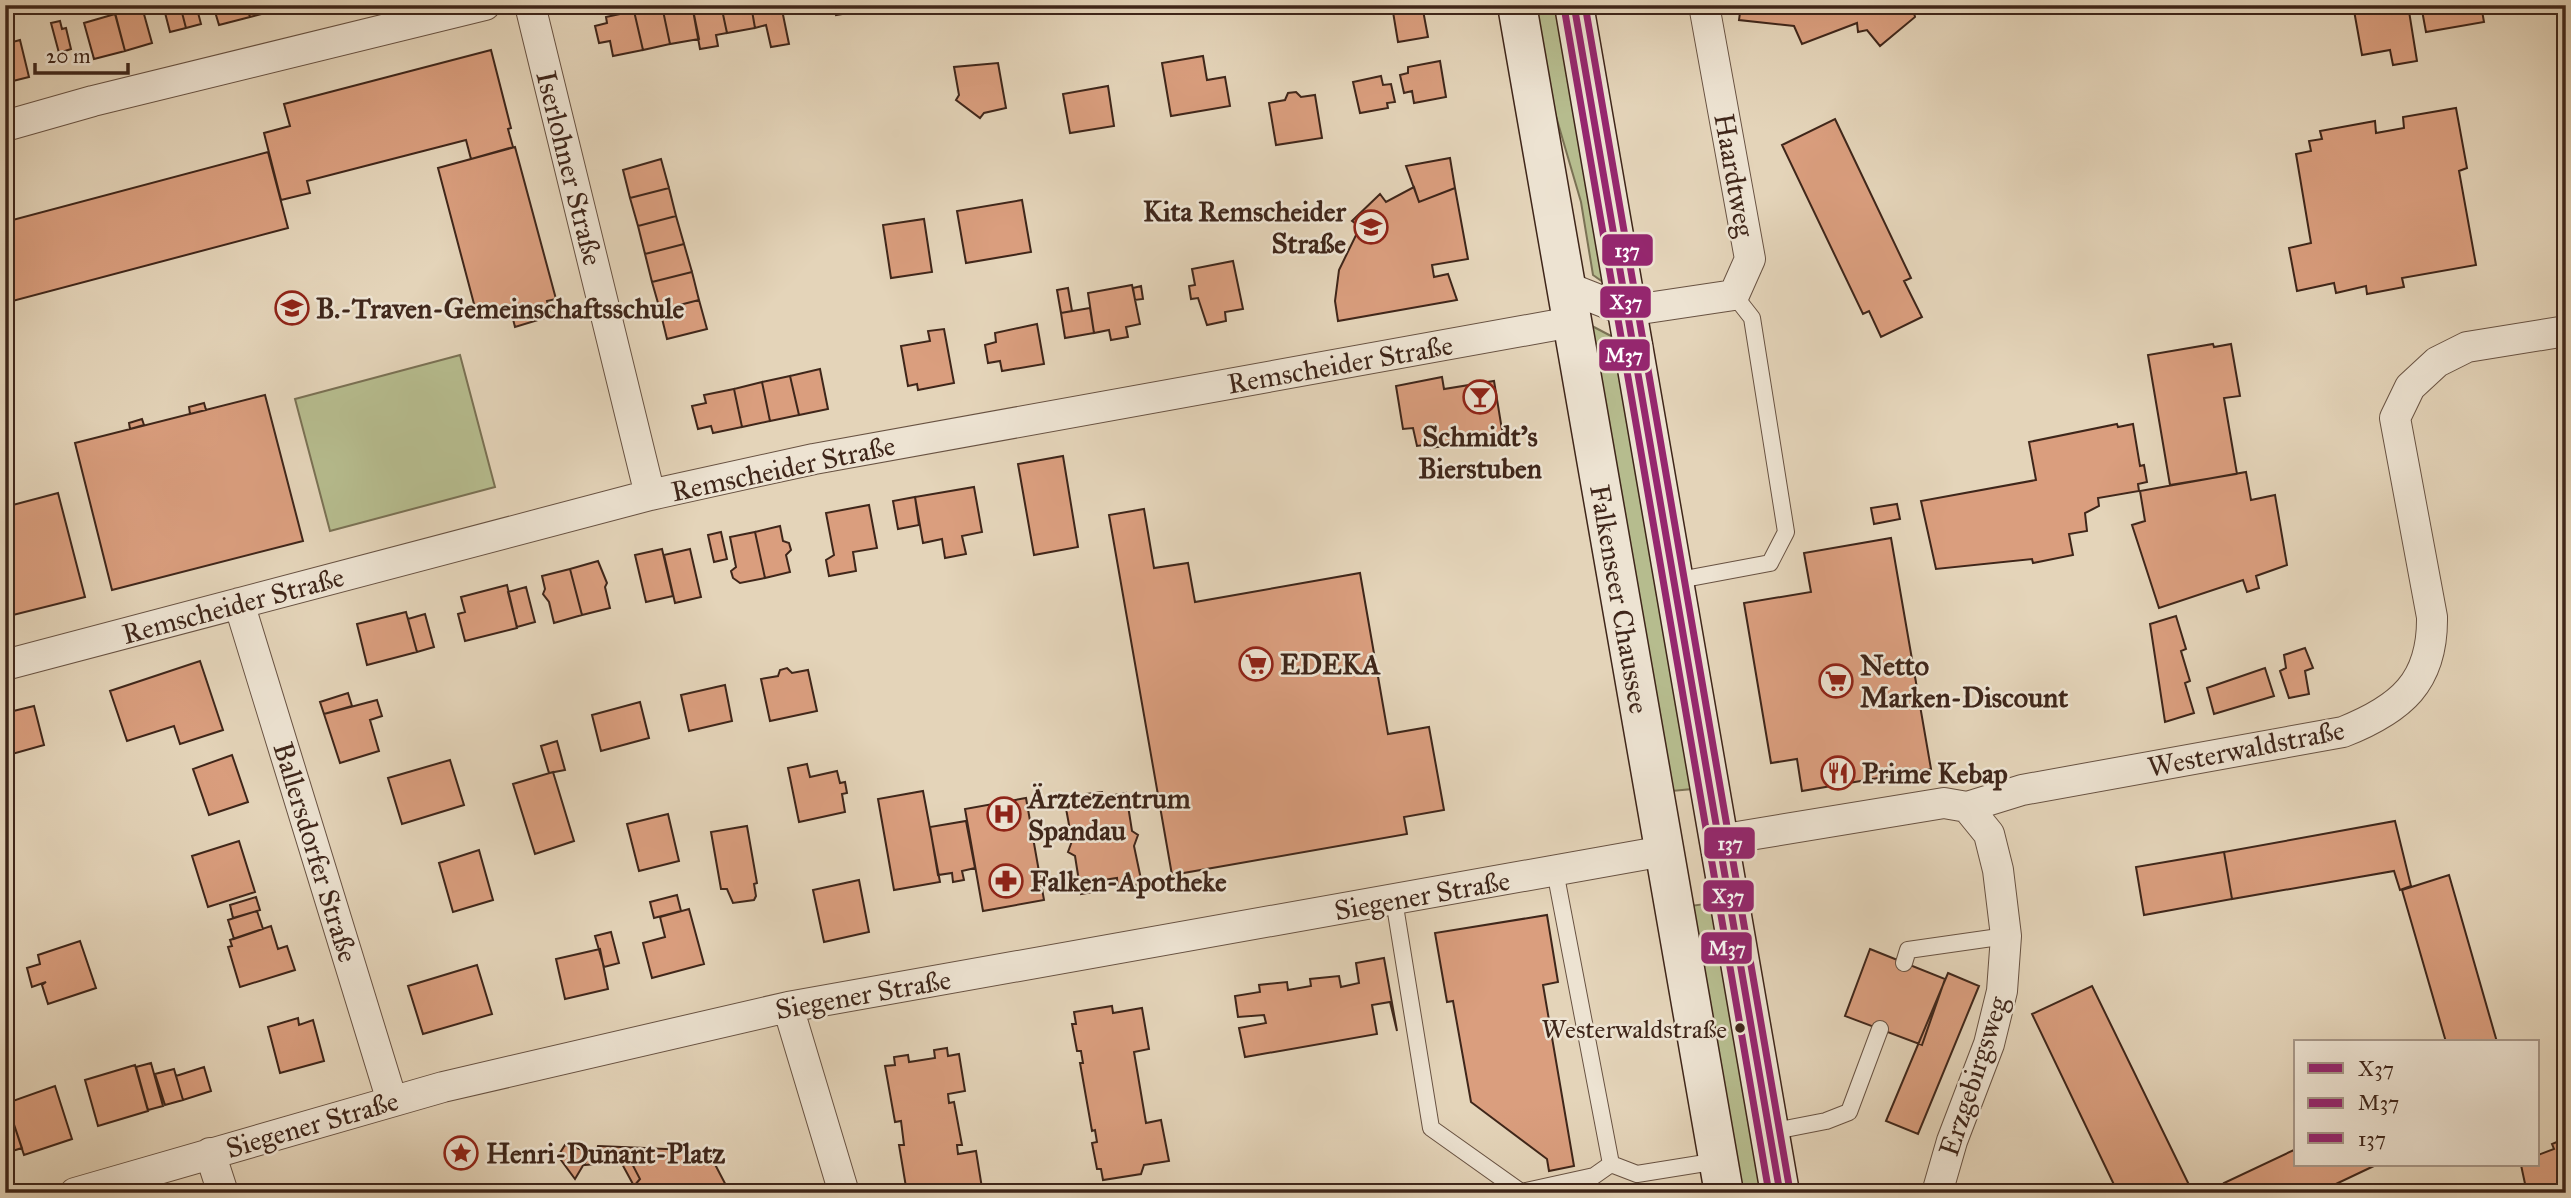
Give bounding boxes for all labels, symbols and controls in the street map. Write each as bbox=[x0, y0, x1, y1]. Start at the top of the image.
scale bar bbox=[35, 32, 128, 76]
text: 20 m bbox=[46, 43, 91, 69]
street label: Iserlohner Straße bbox=[528, 67, 611, 269]
street label: Haardtweg bbox=[1706, 111, 1763, 241]
place label: Kita Remscheider Straße bbox=[1143, 194, 1347, 261]
school or university icon: Kita Remscheider Straße bbox=[1352, 208, 1390, 246]
line badge: 137 bbox=[1601, 233, 1654, 267]
text: 137 bbox=[1614, 239, 1640, 263]
line badge: X37 bbox=[1599, 285, 1652, 319]
school or university icon: B.-Traven-Gemeinschaftsschule bbox=[273, 289, 311, 327]
place label: B.-Traven-Gemeinschaftsschule bbox=[316, 291, 685, 326]
text: X37 bbox=[1609, 291, 1642, 315]
street label: Remscheider Straße bbox=[1225, 327, 1456, 402]
line badge: M37 bbox=[1598, 338, 1651, 372]
text: M37 bbox=[1605, 344, 1643, 368]
bar icon: Schmidt's Bierstuben bbox=[1461, 378, 1499, 416]
place label: Schmidt's Bierstuben bbox=[1418, 419, 1542, 486]
street label: Remscheider Straße bbox=[668, 428, 898, 509]
street label: Falkenseer Chaussee bbox=[1582, 482, 1657, 716]
street label: Remscheider Straße bbox=[118, 559, 348, 652]
supermarket icon: EDEKA bbox=[1237, 645, 1275, 683]
place label: EDEKA bbox=[1280, 647, 1382, 682]
place label: Netto Marken-Discount bbox=[1860, 648, 2068, 715]
supermarket icon: Netto Marken-Discount bbox=[1817, 662, 1855, 700]
street label: Westerwaldstraße bbox=[2145, 712, 2348, 785]
street label: Ballersdorfer Straße bbox=[265, 738, 366, 966]
restaurant icon: Prime Kebap bbox=[1819, 754, 1857, 792]
place label: Prime Kebap bbox=[1862, 756, 2008, 791]
place label: Ärztezentrum Spandau bbox=[1026, 781, 1191, 848]
hospital icon: Ärztezentrum Spandau bbox=[985, 795, 1023, 833]
line badge: 137 bbox=[1703, 826, 1756, 860]
text: 137 bbox=[1717, 832, 1743, 856]
pharmacy icon: Falken-Apotheke bbox=[987, 862, 1025, 900]
street label: Siegener Straße bbox=[1331, 863, 1513, 928]
place label: Falken-Apotheke bbox=[1030, 864, 1227, 899]
line badge: X37 bbox=[1702, 879, 1755, 913]
text: X37 bbox=[1711, 885, 1744, 909]
line badge: M37 bbox=[1700, 931, 1753, 965]
text: M37 bbox=[1708, 937, 1746, 961]
street label: Siegener Straße bbox=[772, 962, 954, 1027]
street label: Erzgebirgsweg bbox=[1931, 991, 2016, 1161]
place label: Westerwaldstraße bbox=[1541, 1013, 1727, 1045]
marker: Westerwaldstraße bbox=[1733, 1021, 1747, 1035]
legend bbox=[2294, 1040, 2540, 1166]
text: X37 bbox=[2358, 1056, 2394, 1082]
street label: Siegener Straße bbox=[222, 1083, 402, 1166]
text: M37 bbox=[2358, 1090, 2399, 1116]
text: 137 bbox=[2358, 1126, 2386, 1152]
place icon: Henri-Dunant-Platz bbox=[442, 1134, 480, 1172]
place label: Henri-Dunant-Platz bbox=[486, 1136, 725, 1171]

